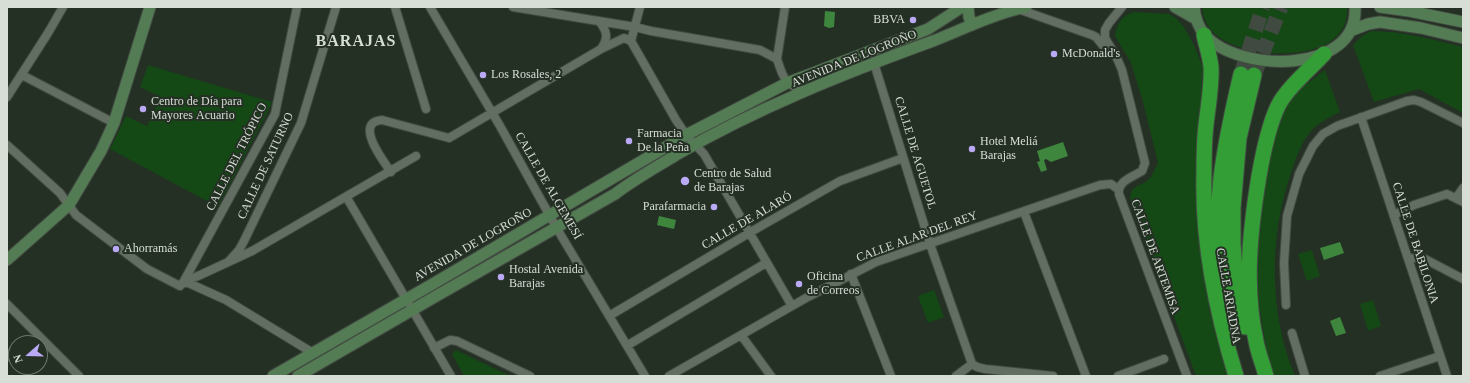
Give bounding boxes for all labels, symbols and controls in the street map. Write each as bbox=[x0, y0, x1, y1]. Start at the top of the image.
place label: BBVA bbox=[873, 13, 905, 27]
marker: BBVA bbox=[908, 15, 918, 25]
street label: AVENIDA DE LOGROÑO bbox=[789, 27, 919, 91]
district label: BARAJAS bbox=[316, 32, 396, 52]
place label: McDonald's bbox=[1062, 47, 1120, 61]
marker: McDonald's bbox=[1049, 49, 1059, 59]
place label: Los Rosales, 2 bbox=[491, 68, 561, 82]
marker: Los Rosales, 2 bbox=[478, 70, 488, 80]
place label: Centro de Día para Mayores Acuario bbox=[151, 95, 242, 123]
street label: CALLE DE AGUETOL bbox=[891, 95, 939, 211]
street label: CALLE DEL TRÓPICO bbox=[203, 101, 271, 213]
marker: Centro de Día para Mayores Acuario bbox=[138, 104, 148, 114]
street label: CALLE DE SATURNO bbox=[235, 110, 297, 222]
place label: Farmacia De la Peña bbox=[637, 127, 689, 155]
street label: CALLE DE ALGEMESÍ bbox=[511, 130, 585, 242]
place label: Hotel Meliá Barajas bbox=[980, 135, 1038, 163]
marker: Farmacia De la Peña bbox=[624, 136, 634, 146]
marker: Hotel Meliá Barajas bbox=[967, 144, 977, 154]
place label: Centro de Salud de Barajas bbox=[694, 167, 771, 195]
marker: Centro de Salud de Barajas bbox=[679, 175, 691, 187]
street label: CALLE DE BABILONIA bbox=[1389, 181, 1441, 305]
street label: CALLE DE ALARÓ bbox=[699, 189, 795, 253]
street label: CALLE DE ARTEMISA bbox=[1127, 198, 1183, 316]
place label: Parafarmacia bbox=[643, 200, 706, 214]
marker: Parafarmacia bbox=[709, 202, 719, 212]
street label: AVENIDA DE LOGROÑO bbox=[411, 205, 535, 285]
street label: CALLE ALAR DEL REY bbox=[855, 208, 979, 266]
place label: Ahorramás bbox=[124, 242, 177, 256]
marker: Ahorramás bbox=[111, 244, 121, 254]
street label: CALLE ARIADNA bbox=[1212, 247, 1244, 345]
place label: Hostal Avenida Barajas bbox=[509, 263, 583, 291]
place label: Oficina de Correos bbox=[807, 270, 859, 298]
marker: Hostal Avenida Barajas bbox=[496, 272, 506, 282]
marker: Oficina de Correos bbox=[794, 279, 804, 289]
north arrow bbox=[8, 335, 48, 375]
text: N bbox=[11, 353, 25, 365]

